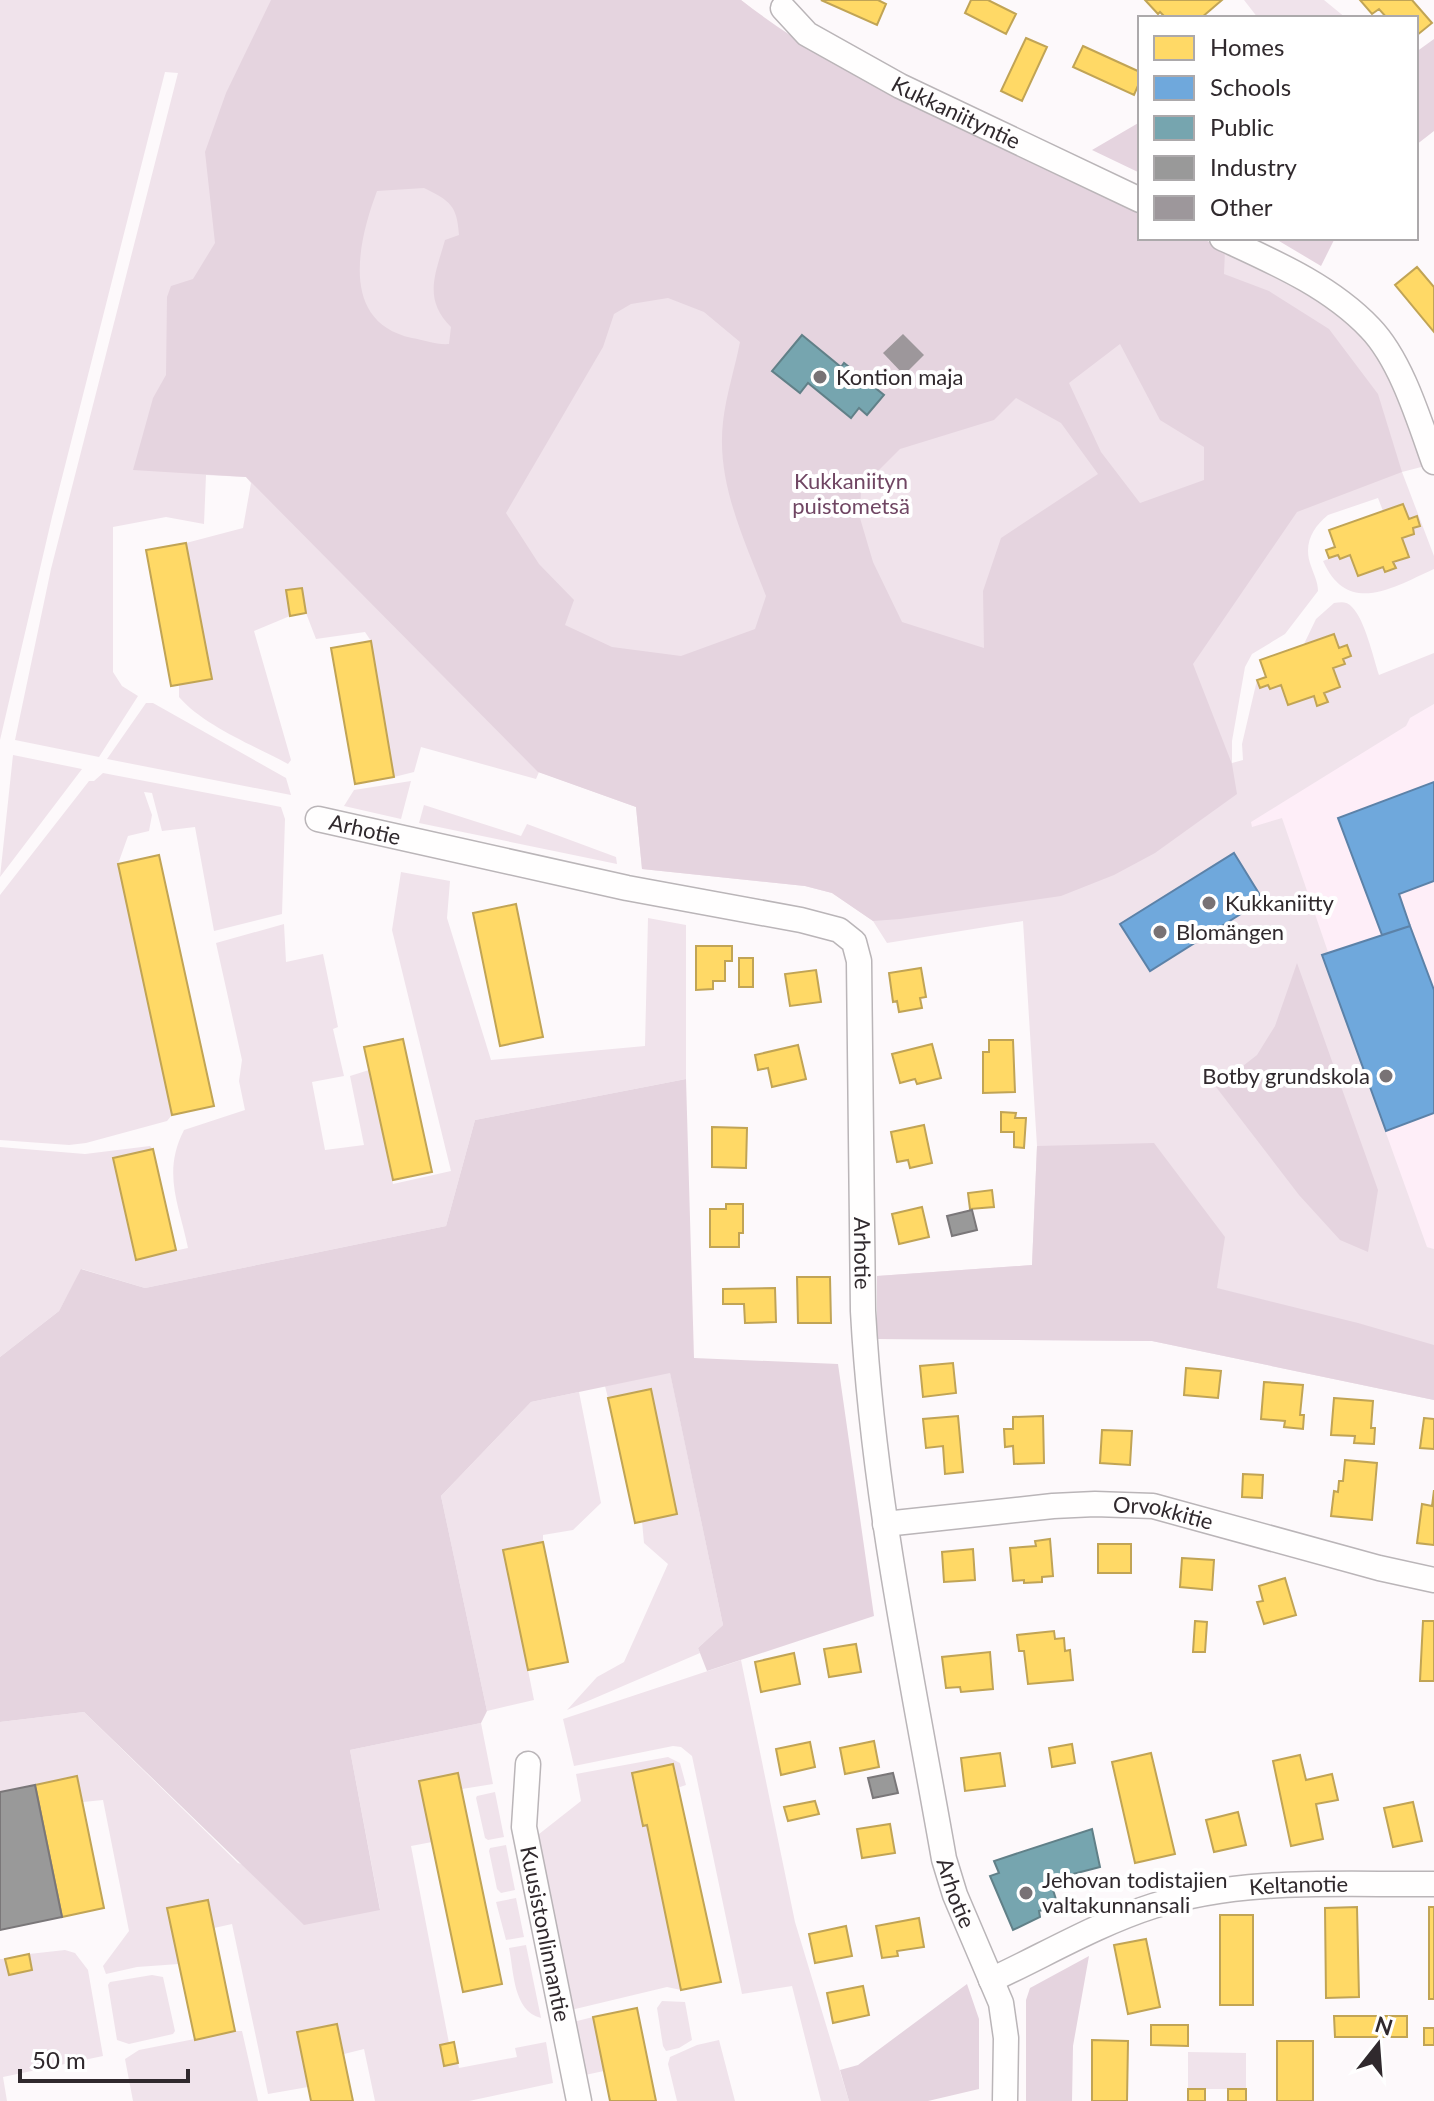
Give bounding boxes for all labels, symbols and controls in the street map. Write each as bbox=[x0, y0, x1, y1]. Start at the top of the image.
legend bbox=[1138, 16, 1418, 240]
text: Homes bbox=[1210, 32, 1284, 61]
street label: Kukkaniityntie bbox=[887, 70, 1025, 154]
text: Schools bbox=[1210, 72, 1291, 101]
text: Public bbox=[1210, 112, 1274, 141]
text: Industry bbox=[1210, 152, 1297, 181]
text: Other bbox=[1210, 192, 1273, 221]
place label: Kontion maja bbox=[836, 363, 964, 390]
marker: Kontion maja bbox=[811, 368, 829, 386]
park label: Kukkaniityn puistometsä bbox=[792, 467, 910, 519]
street label: Arhotie bbox=[327, 808, 403, 850]
place label: Kukkaniitty bbox=[1225, 889, 1334, 916]
marker: Kukkaniitty bbox=[1200, 894, 1218, 912]
place label: Blomängen bbox=[1176, 918, 1284, 945]
marker: Blomängen bbox=[1151, 923, 1169, 941]
place label: Botby grundskola bbox=[1202, 1062, 1370, 1089]
marker: Botby grundskola bbox=[1377, 1067, 1395, 1085]
street label: Arhotie bbox=[849, 1217, 877, 1290]
street label: Orvokkitie bbox=[1113, 1491, 1216, 1535]
street label: Kuusistonlinnantie bbox=[515, 1843, 577, 2024]
street label: Arhotie bbox=[931, 1855, 981, 1932]
place label: Jehovan todistajien valtakunnansali bbox=[1042, 1866, 1228, 1918]
street label: Keltanotie bbox=[1248, 1870, 1348, 1900]
marker: Jehovan todistajien valtakunnansali bbox=[1017, 1884, 1035, 1902]
north arrow bbox=[1338, 2005, 1418, 2085]
text: N bbox=[1372, 2010, 1396, 2041]
scale bar bbox=[20, 2033, 188, 2083]
text: 50 m bbox=[32, 2045, 86, 2074]

